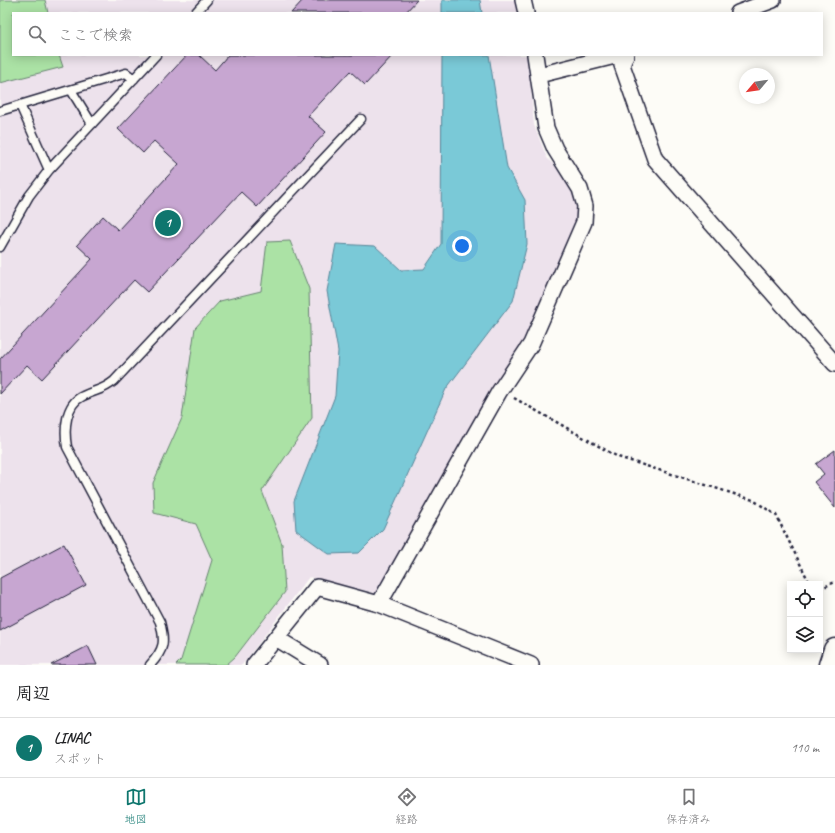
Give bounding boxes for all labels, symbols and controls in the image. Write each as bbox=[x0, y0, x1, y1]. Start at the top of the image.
search box bbox=[12, 12, 823, 56]
icon: search bbox=[26, 23, 48, 45]
text: ここで検索 bbox=[58, 26, 133, 45]
north arrow bbox=[739, 68, 775, 104]
pin: 1 bbox=[155, 208, 181, 238]
your location bbox=[452, 236, 472, 256]
map controls bbox=[787, 581, 823, 653]
button: locate bbox=[787, 581, 823, 617]
button: layers bbox=[787, 617, 823, 653]
text: 周辺 bbox=[16, 683, 50, 704]
text: LINAC bbox=[54, 729, 90, 748]
text: 1 bbox=[26, 740, 32, 756]
text: 110 m bbox=[791, 740, 819, 756]
text: スポット bbox=[54, 751, 106, 767]
tab: 地図 bbox=[125, 786, 147, 826]
tab: 経路 bbox=[396, 786, 418, 826]
tab: 保存済み bbox=[667, 786, 711, 826]

